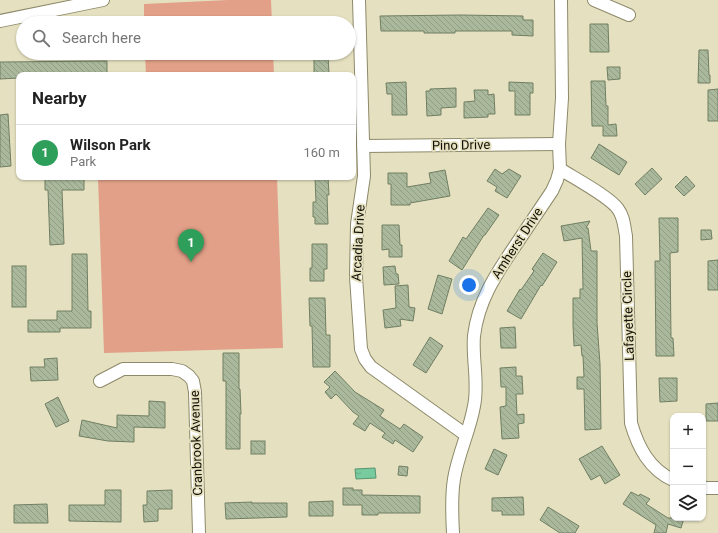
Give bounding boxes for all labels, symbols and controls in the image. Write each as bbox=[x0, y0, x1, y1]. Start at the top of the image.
search box bbox=[16, 16, 356, 60]
icon: search bbox=[30, 27, 52, 49]
text: Search here bbox=[62, 29, 141, 47]
text: Nearby bbox=[32, 88, 87, 108]
text: Wilson Park bbox=[70, 136, 151, 154]
street label: Pino Drive bbox=[432, 137, 490, 153]
text: 1 bbox=[41, 145, 49, 160]
text: 160 m bbox=[303, 145, 340, 160]
text: Park bbox=[70, 154, 96, 169]
street label: Arcadia Drive bbox=[349, 204, 368, 282]
street label: Amherst Drive bbox=[488, 205, 546, 281]
pin: 1 bbox=[178, 229, 204, 262]
street label: Lafayette Circle bbox=[619, 271, 637, 361]
your location bbox=[459, 275, 479, 295]
street label: Cranbrook Avenue bbox=[187, 390, 205, 496]
map controls bbox=[670, 413, 706, 521]
button: + bbox=[670, 413, 706, 449]
button: − bbox=[670, 449, 706, 485]
button: layers bbox=[670, 485, 706, 521]

